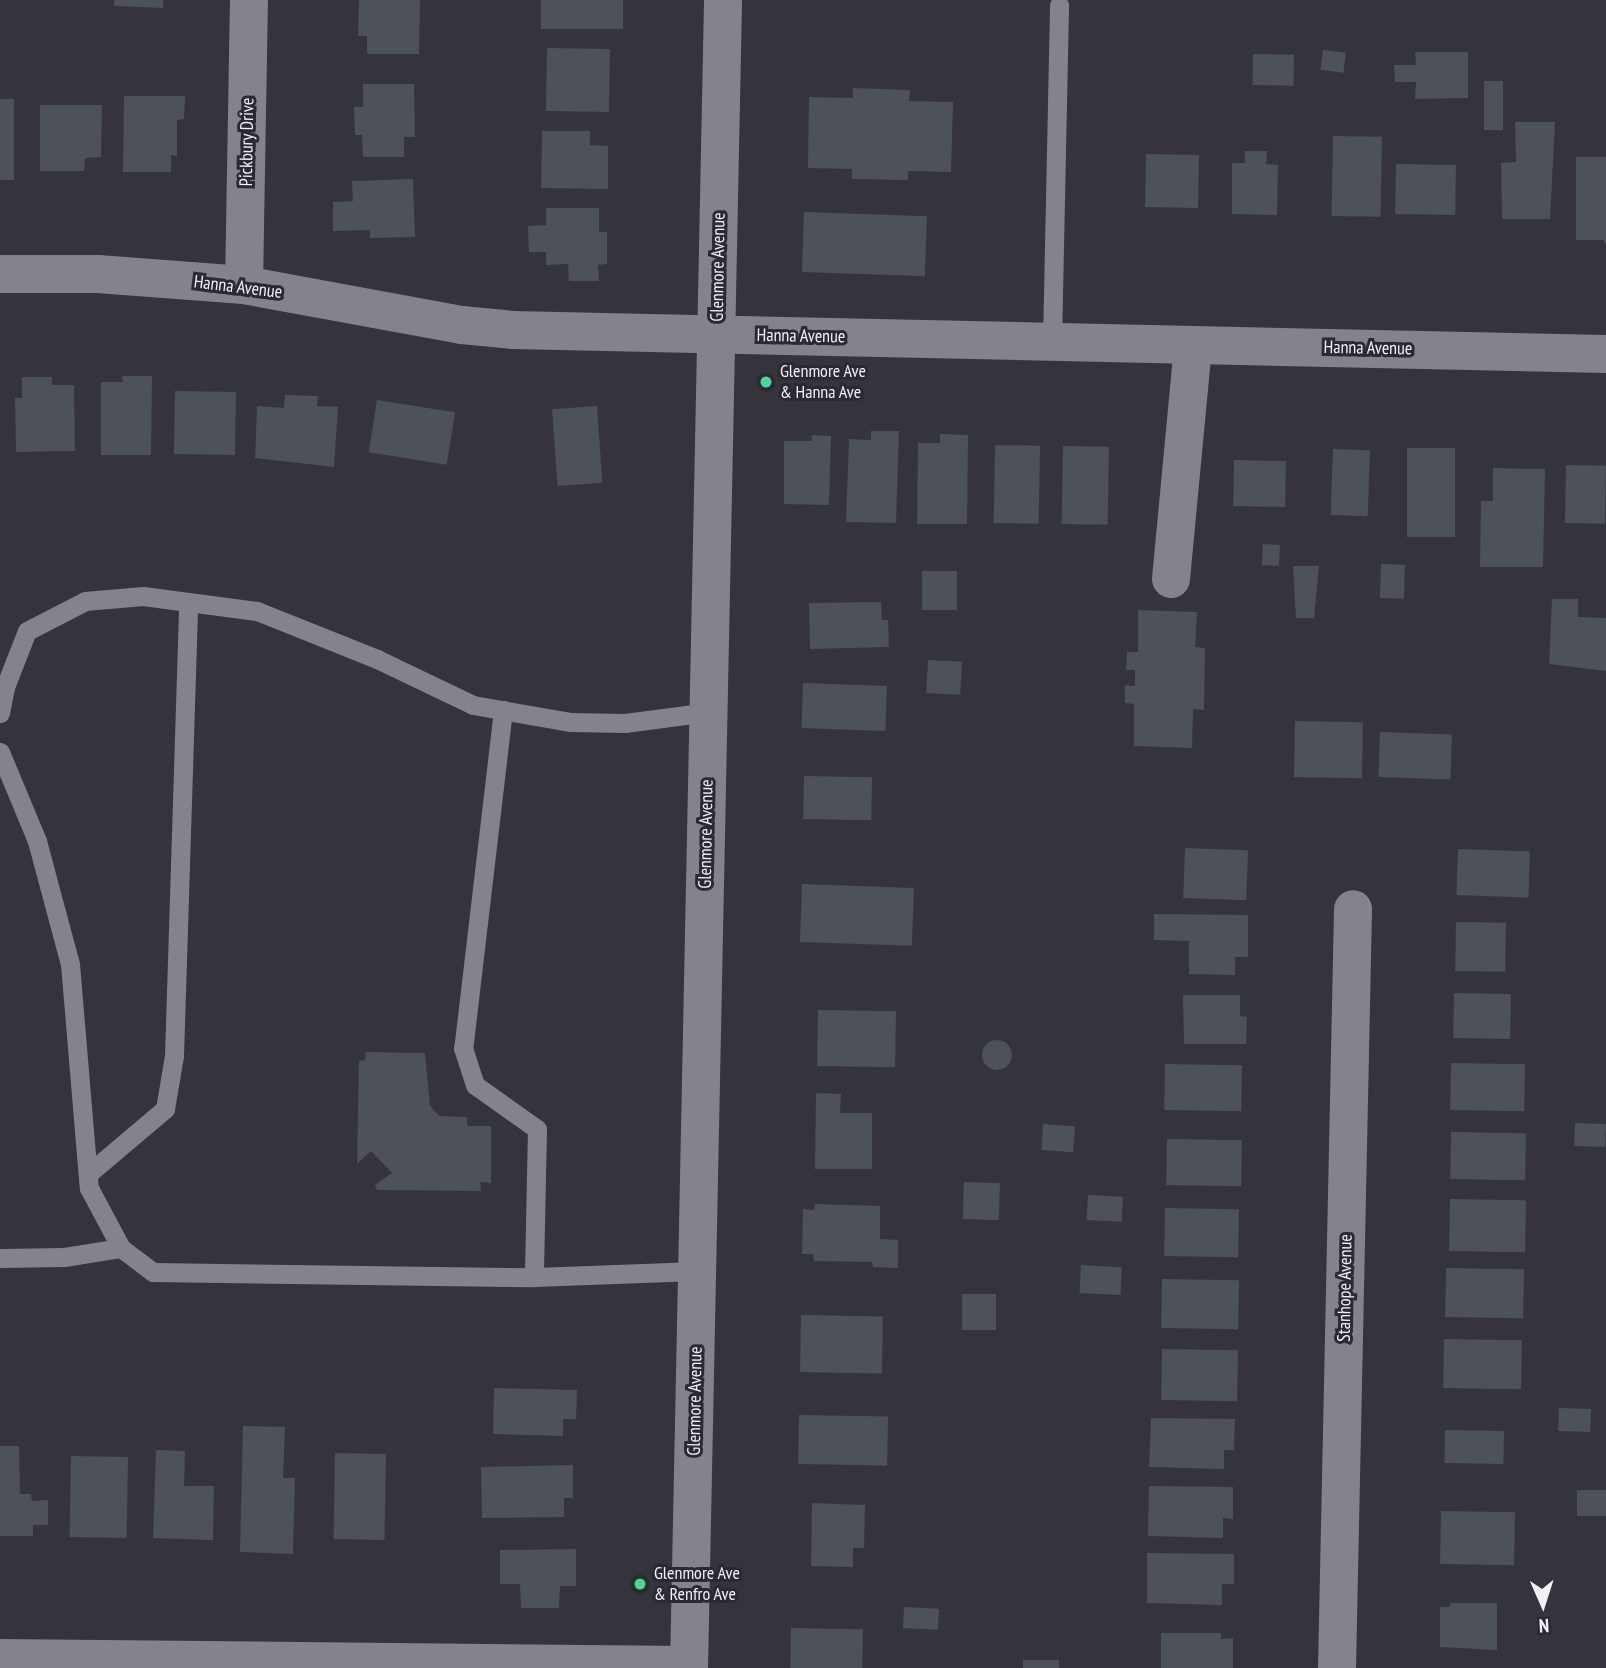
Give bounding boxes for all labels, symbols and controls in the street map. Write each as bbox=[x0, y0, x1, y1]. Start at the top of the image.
street label: Pickbury Drive bbox=[235, 97, 259, 187]
street label: Glenmore Avenue bbox=[706, 212, 730, 322]
street label: Hanna Avenue bbox=[192, 271, 284, 303]
street label: Hanna Avenue bbox=[756, 324, 846, 348]
street label: Hanna Avenue bbox=[1323, 336, 1413, 360]
place label: Glenmore Ave & Hanna Ave bbox=[780, 361, 866, 404]
marker: Glenmore Ave & Hanna Ave bbox=[758, 374, 774, 390]
street label: Glenmore Avenue bbox=[694, 779, 718, 889]
street label: Stanhope Avenue bbox=[1333, 1234, 1357, 1342]
street label: Glenmore Avenue bbox=[683, 1346, 707, 1456]
place label: Glenmore Ave & Renfro Ave bbox=[654, 1563, 740, 1606]
north arrow bbox=[1508, 1570, 1578, 1640]
marker: Glenmore Ave & Renfro Ave bbox=[632, 1576, 648, 1592]
text: N bbox=[1538, 1614, 1550, 1638]

